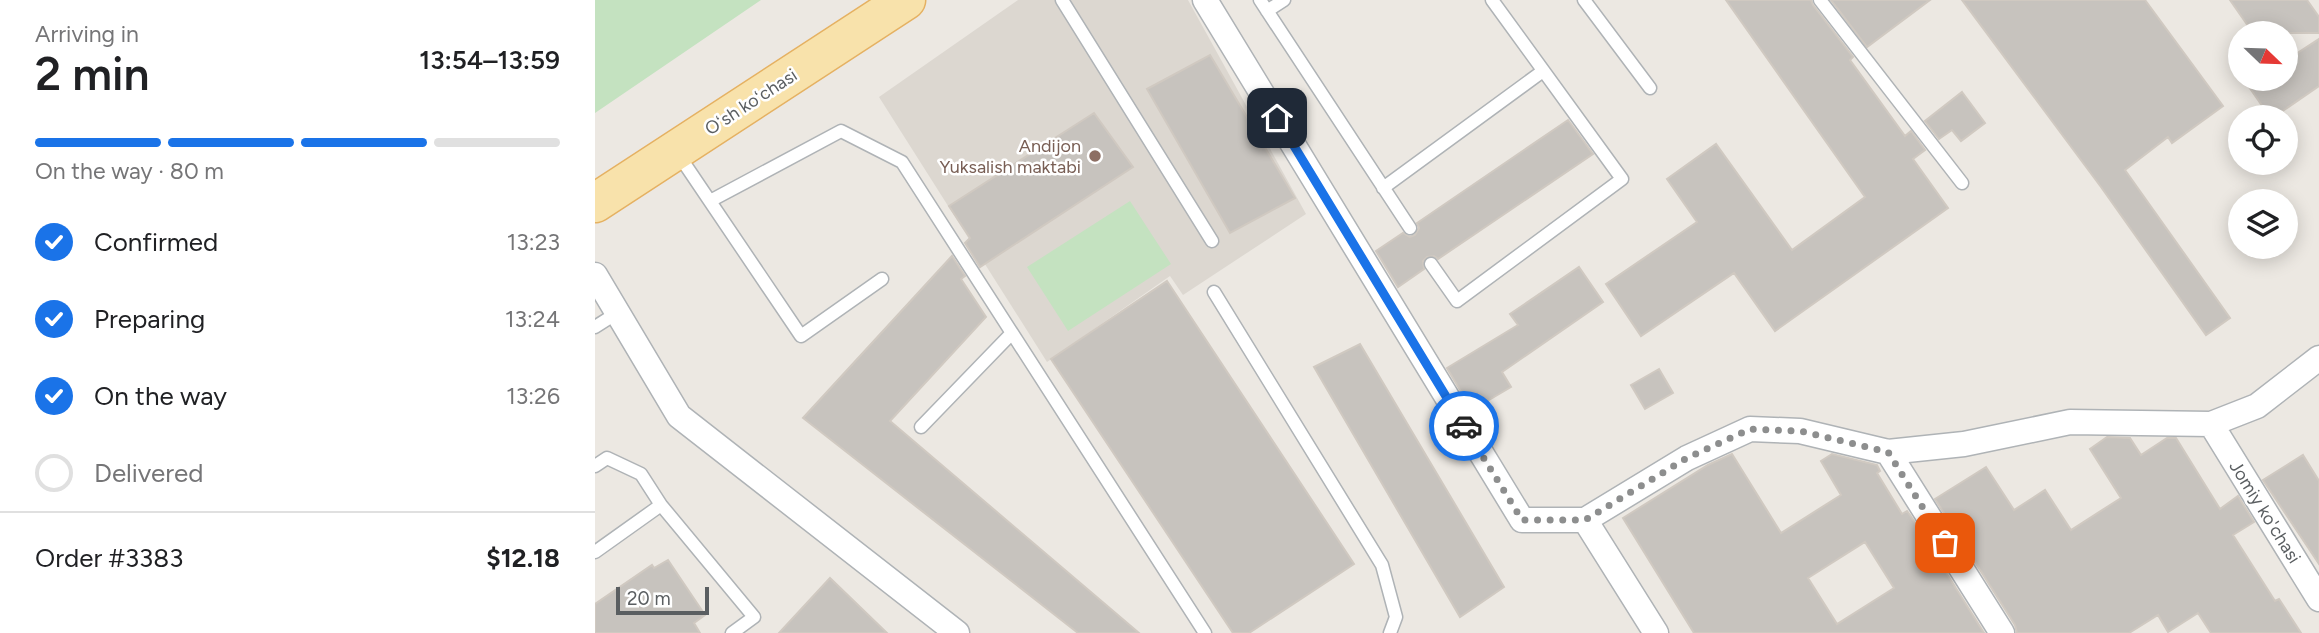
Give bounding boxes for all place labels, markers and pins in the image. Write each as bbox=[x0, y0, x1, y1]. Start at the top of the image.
pin bbox=[1247, 88, 1307, 148]
place label: Andijon Yuksalish maktabi bbox=[939, 135, 1081, 178]
marker: Andijon Yuksalish maktabi bbox=[1087, 148, 1103, 164]
pin bbox=[1915, 513, 1975, 573]

